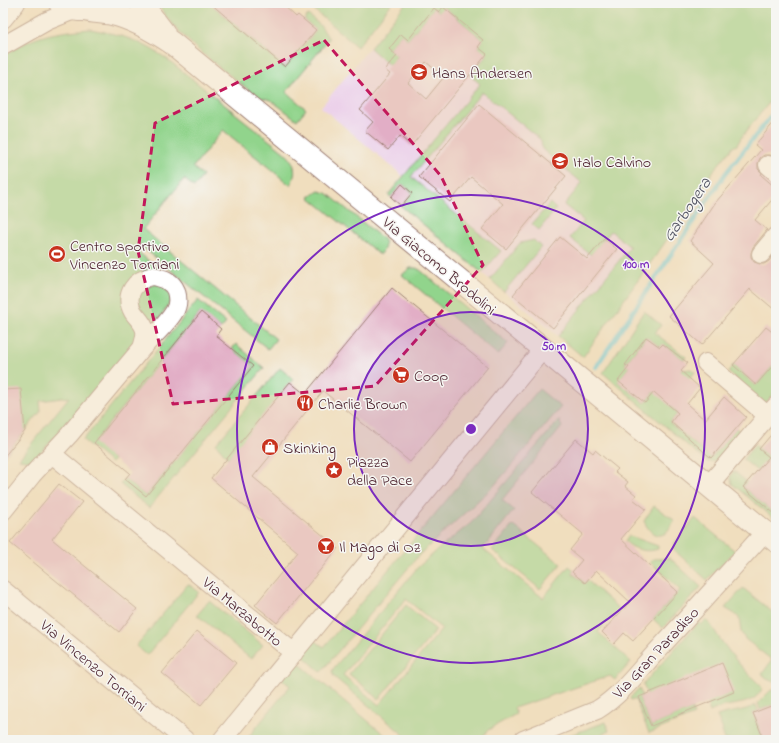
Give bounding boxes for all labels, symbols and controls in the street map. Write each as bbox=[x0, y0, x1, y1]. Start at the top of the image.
school or university icon: Hans Andersen bbox=[409, 62, 429, 82]
place label: Hans Andersen bbox=[432, 62, 532, 86]
school or university icon: Italo Calvino bbox=[550, 151, 570, 171]
place label: Italo Calvino bbox=[573, 151, 651, 175]
water label: Garbogera bbox=[657, 172, 719, 248]
street label: Via Giacomo Brodolini bbox=[376, 211, 501, 322]
place label: Centro sportivo Vincenzo Torriani bbox=[69, 235, 179, 277]
sports icon: Centro sportivo Vincenzo Torriani bbox=[47, 244, 67, 264]
text: 100 m bbox=[623, 256, 650, 274]
text: 50 m bbox=[542, 338, 567, 356]
supermarket icon: Coop bbox=[391, 365, 411, 385]
place label: Coop bbox=[414, 365, 448, 389]
restaurant icon: Charlie Brown bbox=[295, 393, 315, 413]
place label: Charlie Brown bbox=[318, 393, 407, 417]
centre of rings bbox=[464, 422, 478, 436]
shop icon: Skinking bbox=[260, 437, 280, 457]
place label: Skinking bbox=[283, 437, 336, 461]
place label: Piazza della Pace bbox=[347, 451, 413, 493]
place icon: Piazza della Pace bbox=[324, 460, 344, 480]
bar icon: Il Mago di Oz bbox=[316, 536, 336, 556]
place label: Il Mago di Oz bbox=[339, 536, 421, 560]
street label: Via Marzabotto bbox=[196, 571, 287, 653]
street label: Via Gran Paradiso bbox=[607, 602, 706, 706]
street label: Via Vincenzo Torriani bbox=[33, 614, 152, 719]

